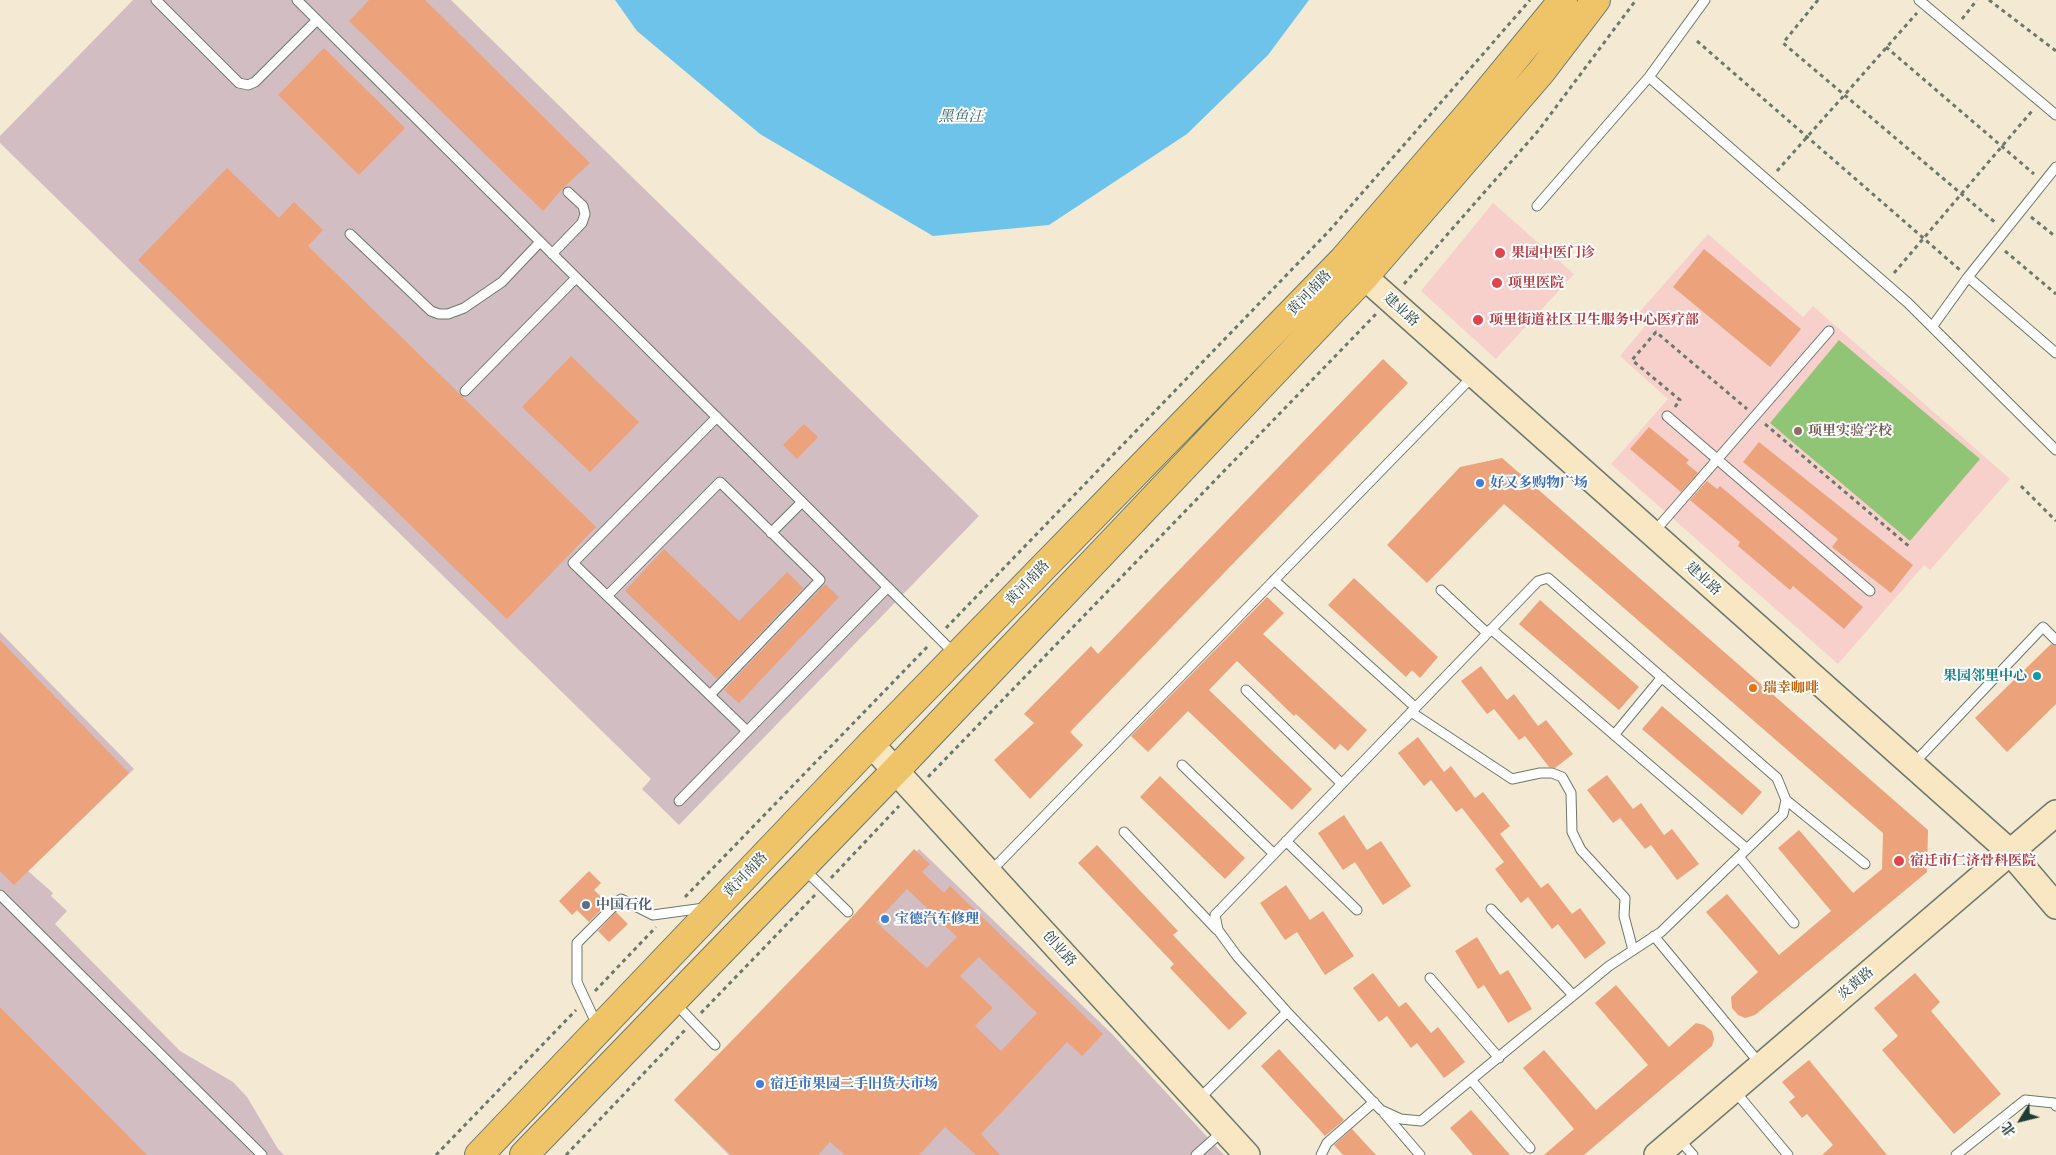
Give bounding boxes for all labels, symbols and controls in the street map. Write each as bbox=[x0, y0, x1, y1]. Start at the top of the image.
water label: 黑鱼汪 bbox=[939, 108, 983, 126]
place label: 果园中医门诊 bbox=[1511, 245, 1595, 261]
marker: 果园中医门诊 bbox=[1493, 246, 1507, 260]
street label: 黄河南路 bbox=[1285, 267, 1335, 319]
place label: 项里医院 bbox=[1508, 275, 1564, 291]
marker: 项里医院 bbox=[1490, 276, 1504, 290]
street label: 建业路 bbox=[1380, 290, 1422, 330]
place label: 项里街道社区卫生服务中心医疗部 bbox=[1489, 312, 1699, 328]
marker: 项里街道社区卫生服务中心医疗部 bbox=[1471, 313, 1485, 327]
place label: 项里实验学校 bbox=[1808, 423, 1892, 439]
marker: 项里实验学校 bbox=[1792, 425, 1804, 437]
place label: 好又多购物广场 bbox=[1490, 475, 1588, 491]
marker: 好又多购物广场 bbox=[1474, 477, 1486, 489]
street label: 黄河南路 bbox=[1003, 557, 1053, 609]
street label: 建业路 bbox=[1682, 559, 1724, 599]
place label: 果园邻里中心 bbox=[1943, 668, 2027, 684]
marker: 果园邻里中心 bbox=[2031, 670, 2043, 682]
place label: 瑞幸咖啡 bbox=[1763, 680, 1819, 696]
marker: 瑞幸咖啡 bbox=[1747, 682, 1759, 694]
street label: 黄河南路 bbox=[721, 849, 771, 901]
place label: 宿迁市仁济骨科医院 bbox=[1910, 853, 2036, 869]
marker: 宿迁市仁济骨科医院 bbox=[1892, 854, 1906, 868]
place label: 中国石化 bbox=[596, 897, 652, 913]
marker: 中国石化 bbox=[580, 899, 592, 911]
place label: 宝德汽车修理 bbox=[895, 911, 979, 927]
marker: 宝德汽车修理 bbox=[879, 913, 891, 925]
street label: 创业路 bbox=[1039, 928, 1079, 970]
street label: 炎黄路 bbox=[1835, 964, 1877, 1004]
place label: 宿迁市果园二手旧货大市场 bbox=[770, 1076, 938, 1092]
marker: 宿迁市果园二手旧货大市场 bbox=[754, 1078, 766, 1090]
north arrow bbox=[1996, 1095, 2046, 1145]
text: 北 bbox=[1999, 1119, 2019, 1139]

